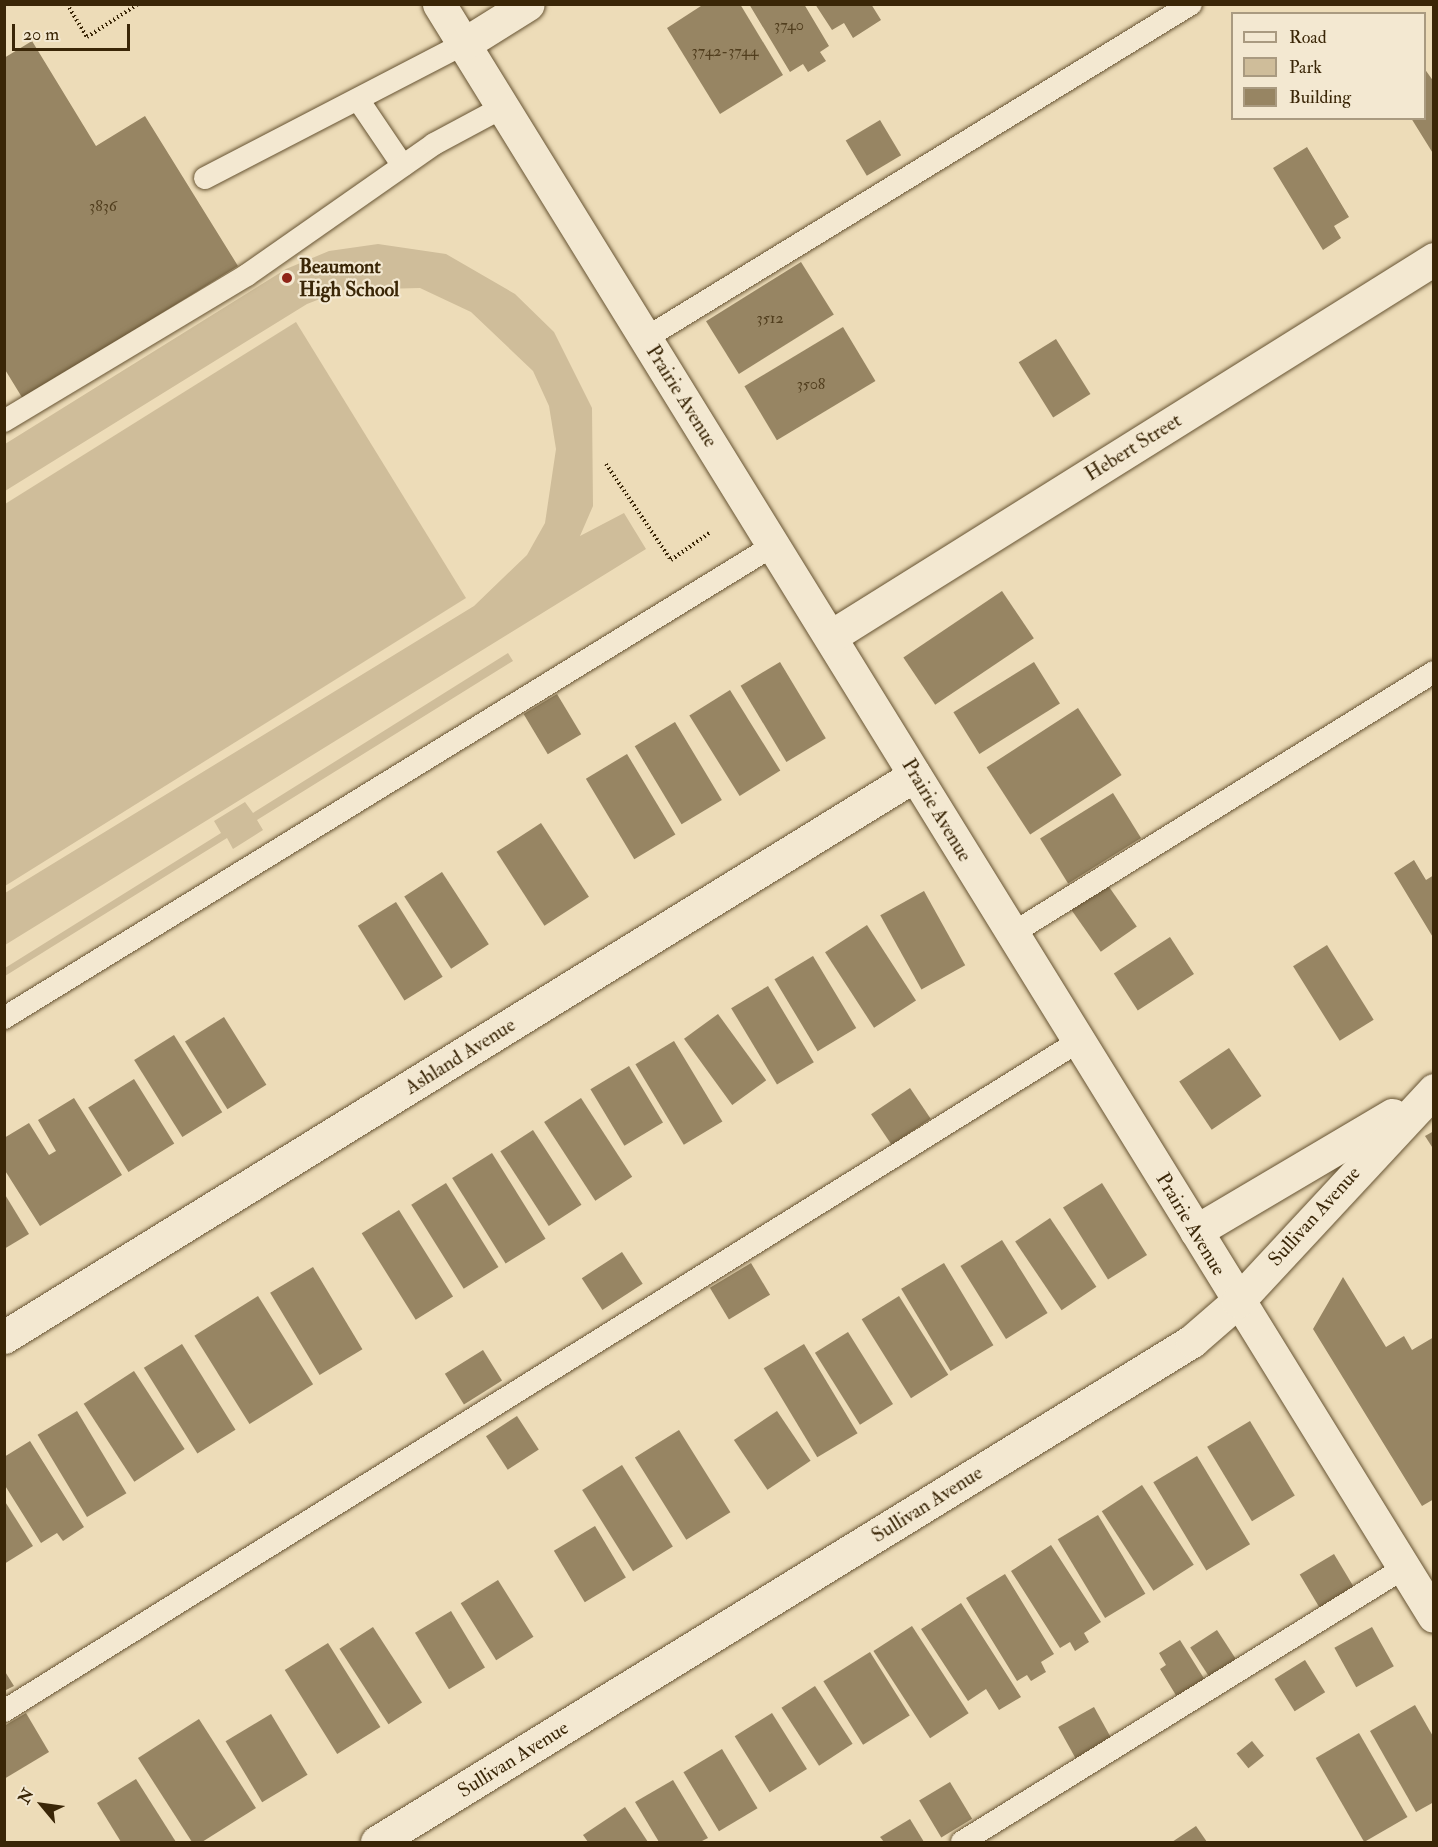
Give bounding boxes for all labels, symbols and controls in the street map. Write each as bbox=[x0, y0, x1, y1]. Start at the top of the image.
scale bar bbox=[15, 12, 134, 50]
legend bbox=[1231, 12, 1426, 120]
house number: 3740 bbox=[774, 15, 804, 35]
text: 20 m bbox=[23, 23, 59, 46]
text: Road bbox=[1289, 26, 1327, 49]
house number: 3742-3744 bbox=[692, 41, 758, 61]
text: Park bbox=[1289, 56, 1322, 79]
text: Building bbox=[1289, 86, 1351, 109]
house number: 3836 bbox=[89, 196, 117, 216]
place label: Beaumont High School bbox=[299, 254, 399, 301]
marker: Beaumont High School bbox=[280, 271, 294, 285]
house number: 3512 bbox=[757, 308, 783, 328]
street label: Prairie Avenue bbox=[641, 341, 723, 451]
house number: 3508 bbox=[797, 374, 825, 394]
street label: Hebert Street bbox=[1080, 408, 1186, 486]
street label: Prairie Avenue bbox=[897, 754, 977, 866]
street label: Ashland Avenue bbox=[400, 1013, 520, 1099]
street label: Sullivan Avenue bbox=[1263, 1161, 1365, 1271]
street label: Prairie Avenue bbox=[1151, 1168, 1231, 1280]
street label: Sullivan Avenue bbox=[867, 1460, 987, 1548]
street label: Sullivan Avenue bbox=[453, 1715, 573, 1803]
north arrow bbox=[12, 1775, 72, 1835]
text: N bbox=[14, 1785, 38, 1807]

